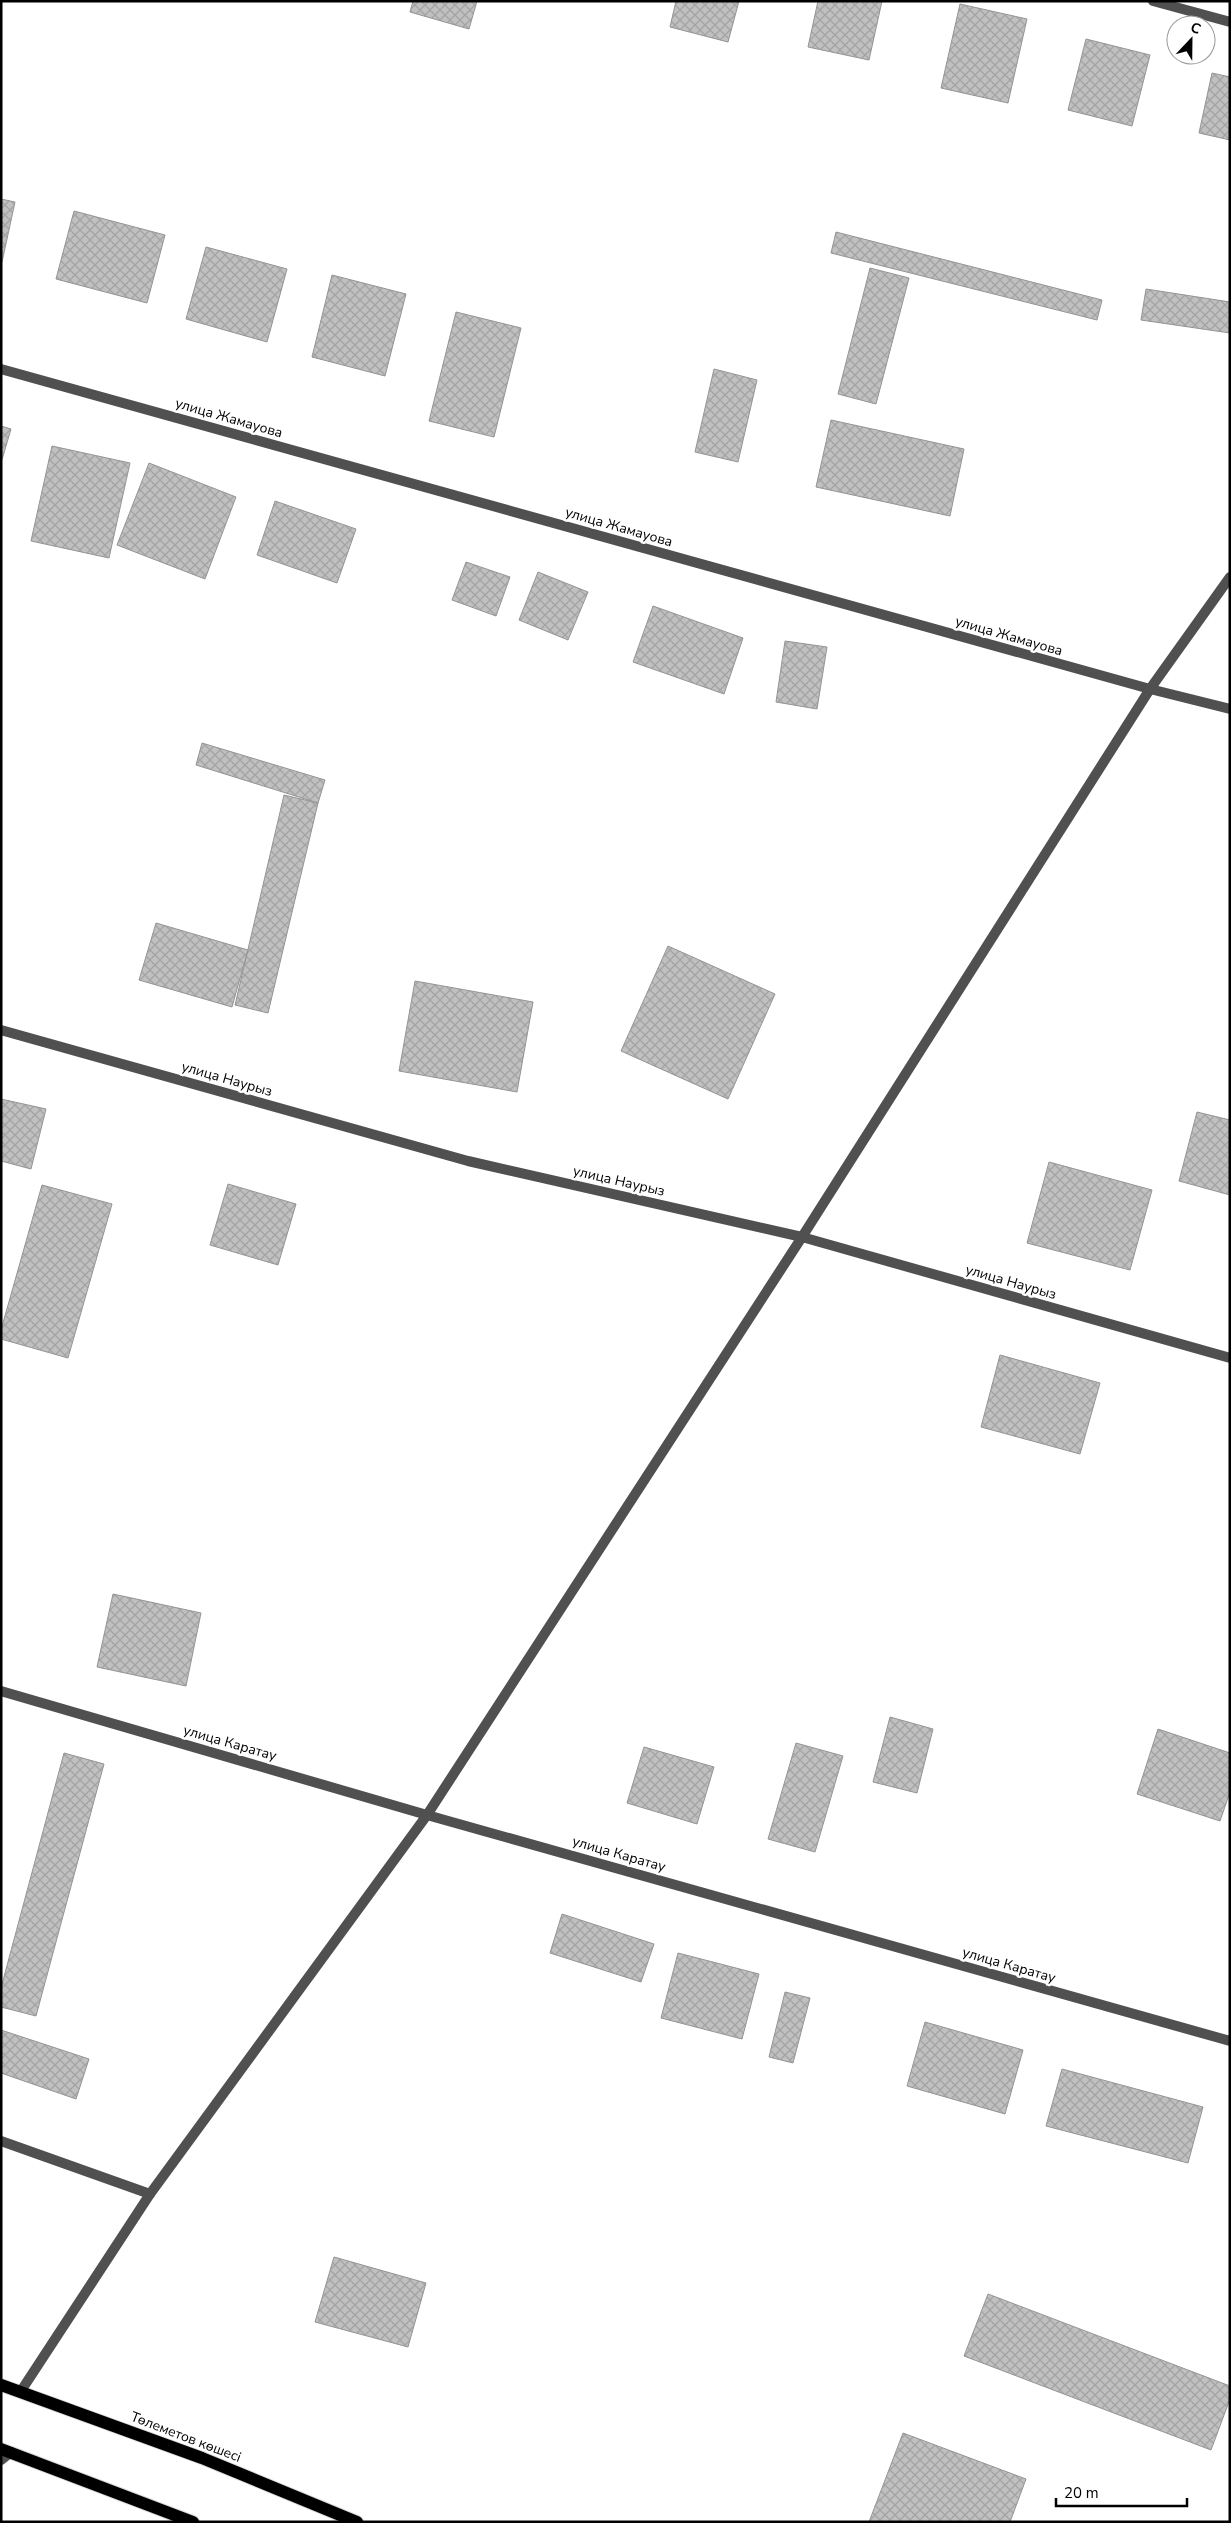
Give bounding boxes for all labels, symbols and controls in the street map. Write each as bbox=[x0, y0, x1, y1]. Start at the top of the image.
north arrow bbox=[1166, 15, 1216, 65]
text: С bbox=[1188, 18, 1204, 39]
street label: улица Жамауова bbox=[173, 394, 285, 442]
street label: улица Жамауова bbox=[563, 503, 675, 551]
street label: улица Жамауова bbox=[953, 612, 1065, 660]
street label: улица Наурыз bbox=[179, 1057, 275, 1101]
street label: улица Наурыз bbox=[571, 1161, 667, 1201]
street label: улица Наурыз bbox=[963, 1260, 1059, 1304]
street label: улица Каратау bbox=[181, 1721, 279, 1766]
street label: улица Каратау bbox=[570, 1832, 668, 1877]
street label: улица Каратау bbox=[960, 1943, 1058, 1988]
street label: Төлеметов көшесі bbox=[128, 2407, 244, 2467]
scale bar bbox=[1056, 2476, 1187, 2508]
text: 20 m bbox=[1064, 2483, 1099, 2503]

